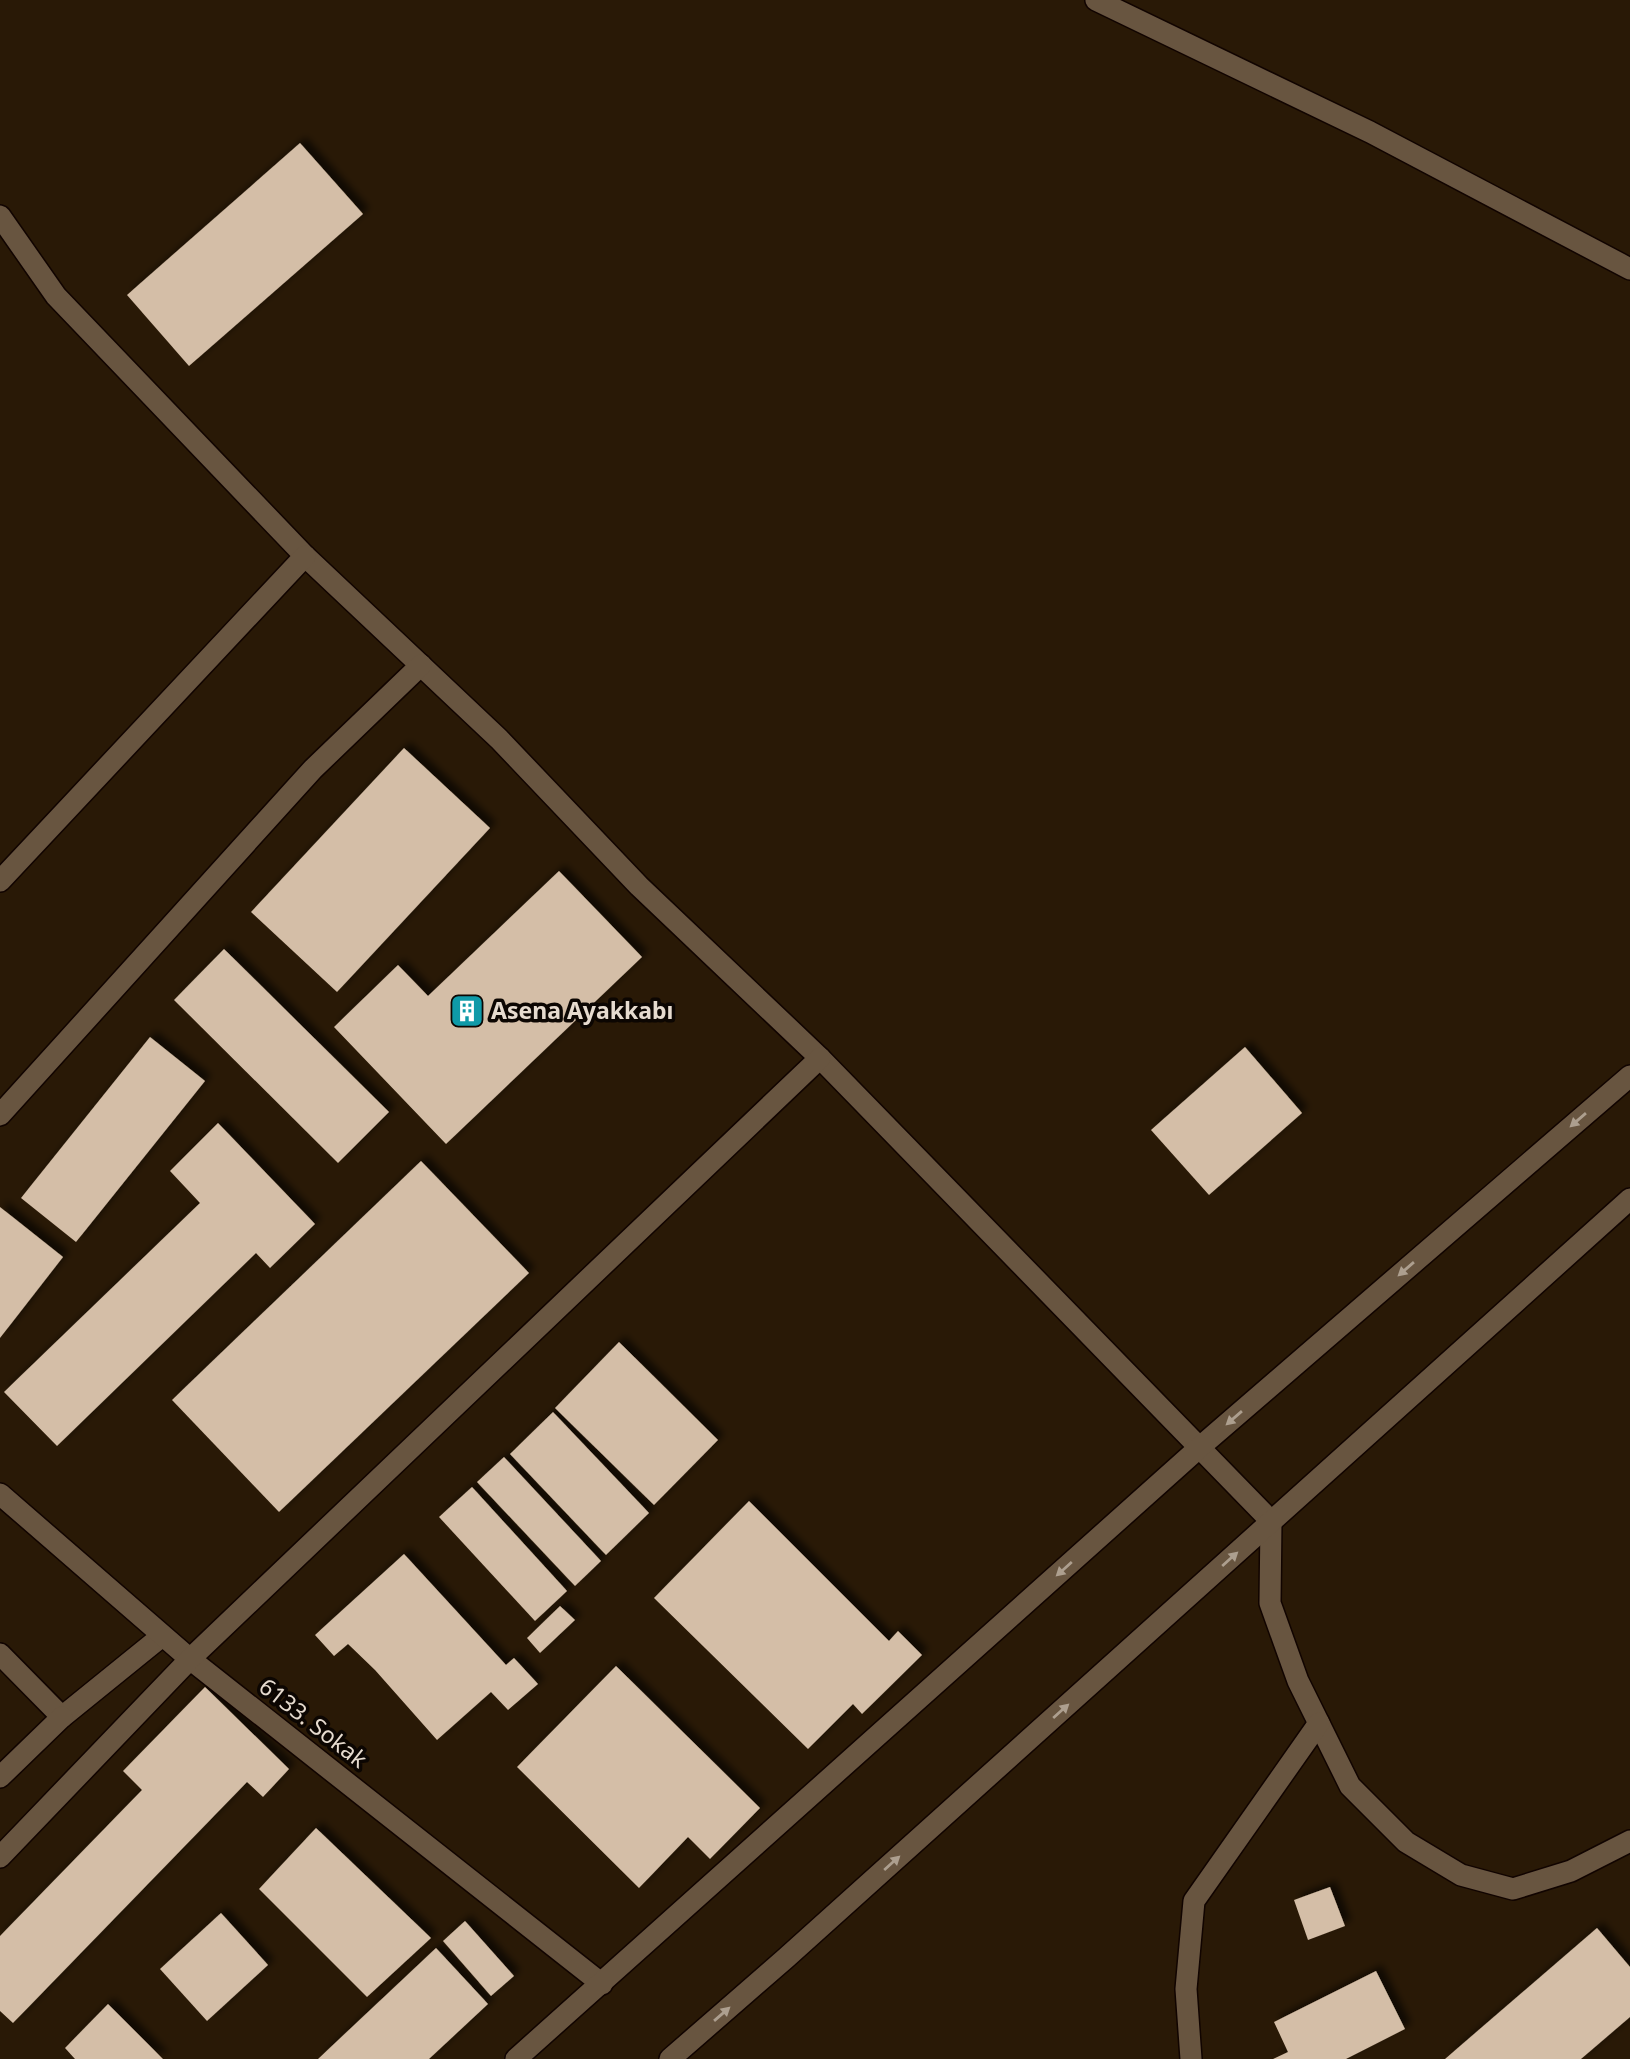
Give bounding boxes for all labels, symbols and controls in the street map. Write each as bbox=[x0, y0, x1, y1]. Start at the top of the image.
building icon: Asena Ayakkabı bbox=[448, 992, 486, 1030]
place label: Asena Ayakkabı bbox=[491, 994, 673, 1026]
one-way arrow bbox=[1570, 1112, 1587, 1127]
one-way arrow bbox=[1398, 1261, 1415, 1276]
one-way arrow bbox=[1226, 1410, 1243, 1425]
one-way arrow bbox=[1221, 1551, 1238, 1567]
one-way arrow bbox=[1056, 1561, 1073, 1576]
street label: 6133. Sokak bbox=[253, 1670, 375, 1775]
one-way arrow bbox=[1052, 1703, 1070, 1719]
one-way arrow bbox=[883, 1855, 901, 1871]
one-way arrow bbox=[713, 2007, 730, 2022]

